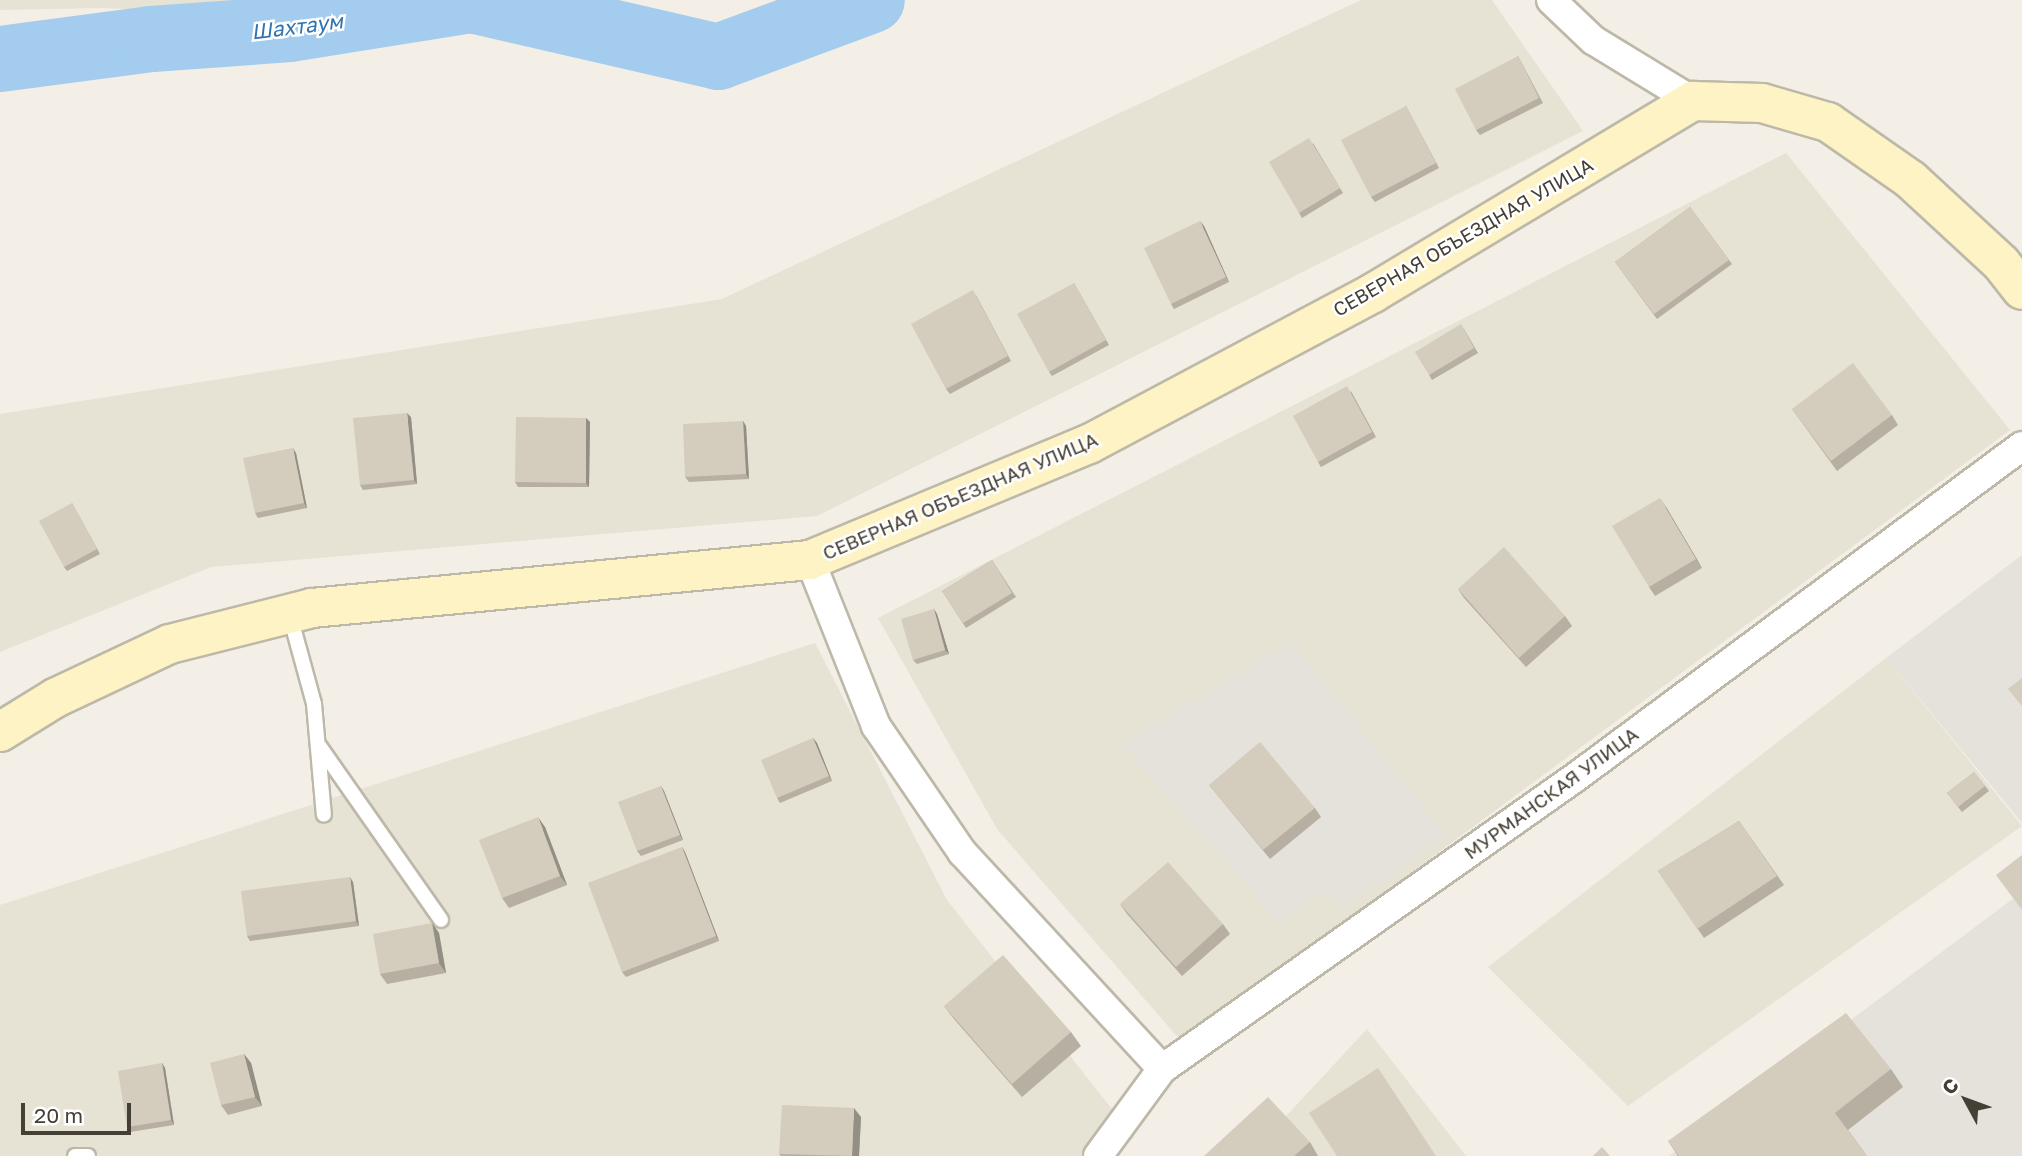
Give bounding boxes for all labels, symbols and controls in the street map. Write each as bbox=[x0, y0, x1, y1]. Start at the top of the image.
water label: Шахтаум bbox=[250, 8, 344, 44]
street label: СЕВЕРНАЯ ОБЪЕЗДНАЯ УЛИЦА bbox=[1329, 153, 1597, 321]
street label: СЕВЕРНАЯ ОБЪЕЗДНАЯ УЛИЦА bbox=[819, 428, 1101, 564]
street label: МУРМАНСКАЯ УЛИЦА bbox=[1460, 722, 1642, 864]
north arrow bbox=[1931, 1065, 2001, 1135]
text: С bbox=[1937, 1073, 1963, 1099]
scale bar bbox=[24, 1090, 135, 1134]
text: 20 m bbox=[34, 1102, 83, 1128]

